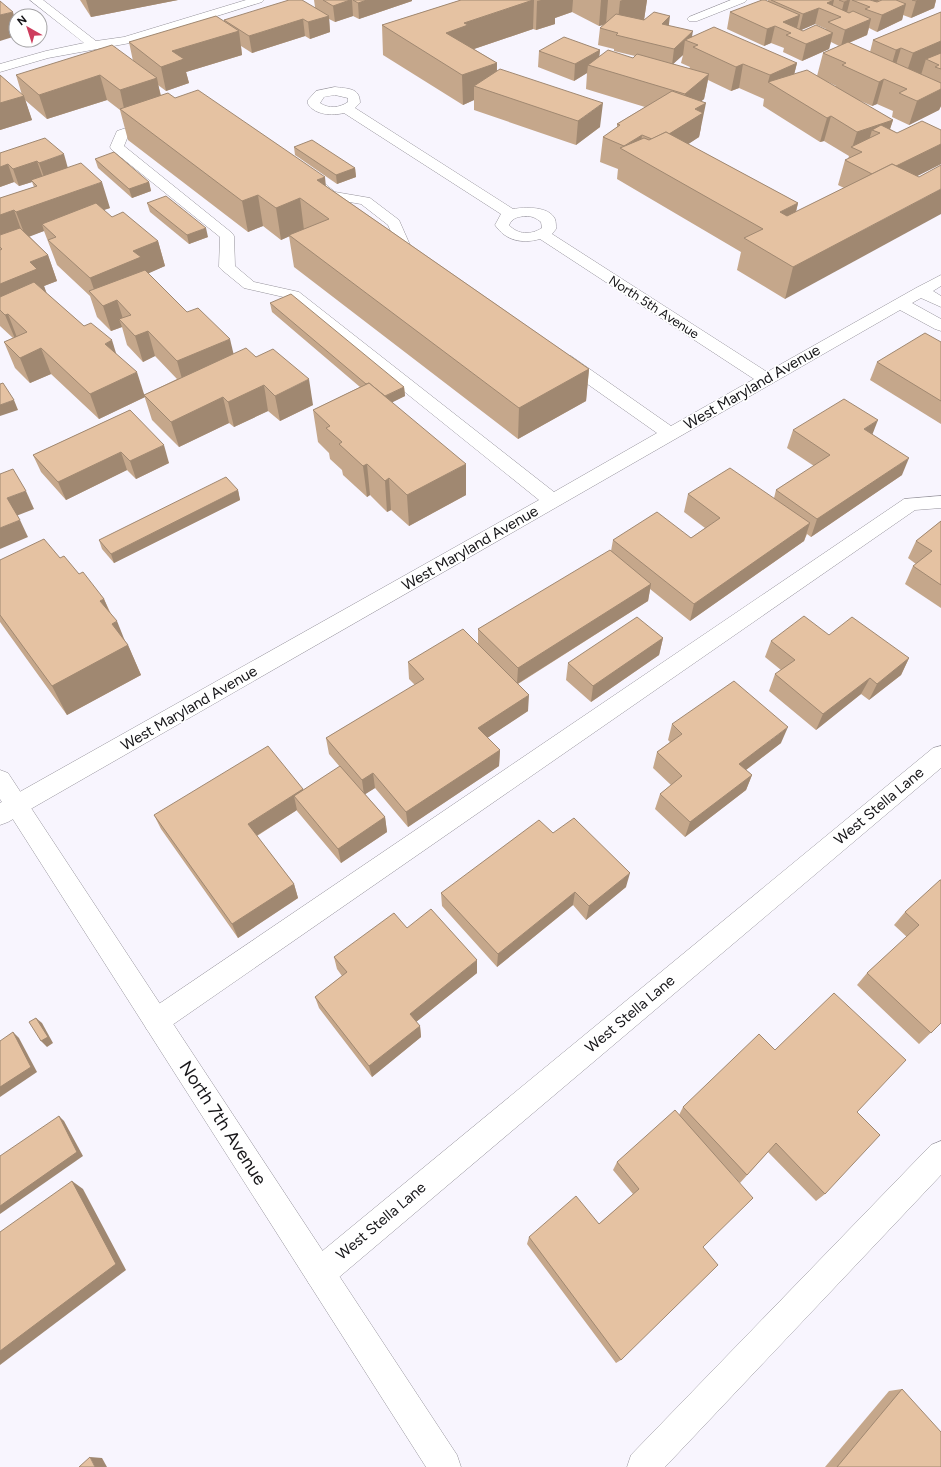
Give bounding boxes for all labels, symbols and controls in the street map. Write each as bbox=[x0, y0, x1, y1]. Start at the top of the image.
north arrow bbox=[8, 8, 48, 48]
text: N bbox=[15, 13, 29, 28]
street label: North 5th Avenue bbox=[606, 272, 702, 342]
street label: West Maryland Avenue bbox=[681, 341, 823, 433]
street label: West Maryland Avenue bbox=[399, 502, 541, 594]
street label: West Maryland Avenue bbox=[118, 662, 260, 754]
street label: West Stella Lane bbox=[831, 763, 927, 849]
street label: West Stella Lane bbox=[582, 971, 678, 1057]
street label: North 7th Avenue bbox=[175, 1057, 271, 1189]
street label: West Stella Lane bbox=[333, 1178, 429, 1264]

